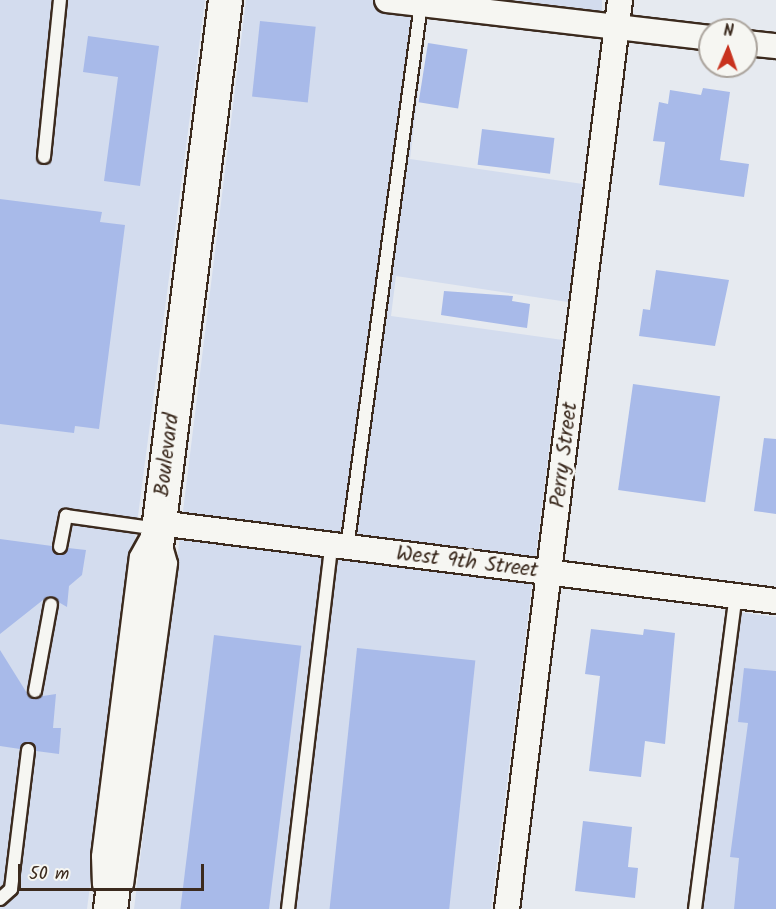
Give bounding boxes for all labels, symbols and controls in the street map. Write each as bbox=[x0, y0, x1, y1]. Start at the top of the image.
north arrow bbox=[698, 18, 758, 78]
text: N bbox=[723, 19, 734, 44]
street label: Perry Street bbox=[546, 401, 584, 509]
street label: Boulevard bbox=[150, 412, 186, 498]
street label: West 9th Street bbox=[395, 542, 539, 584]
scale bar bbox=[21, 852, 207, 890]
text: 50 m bbox=[29, 860, 69, 889]

